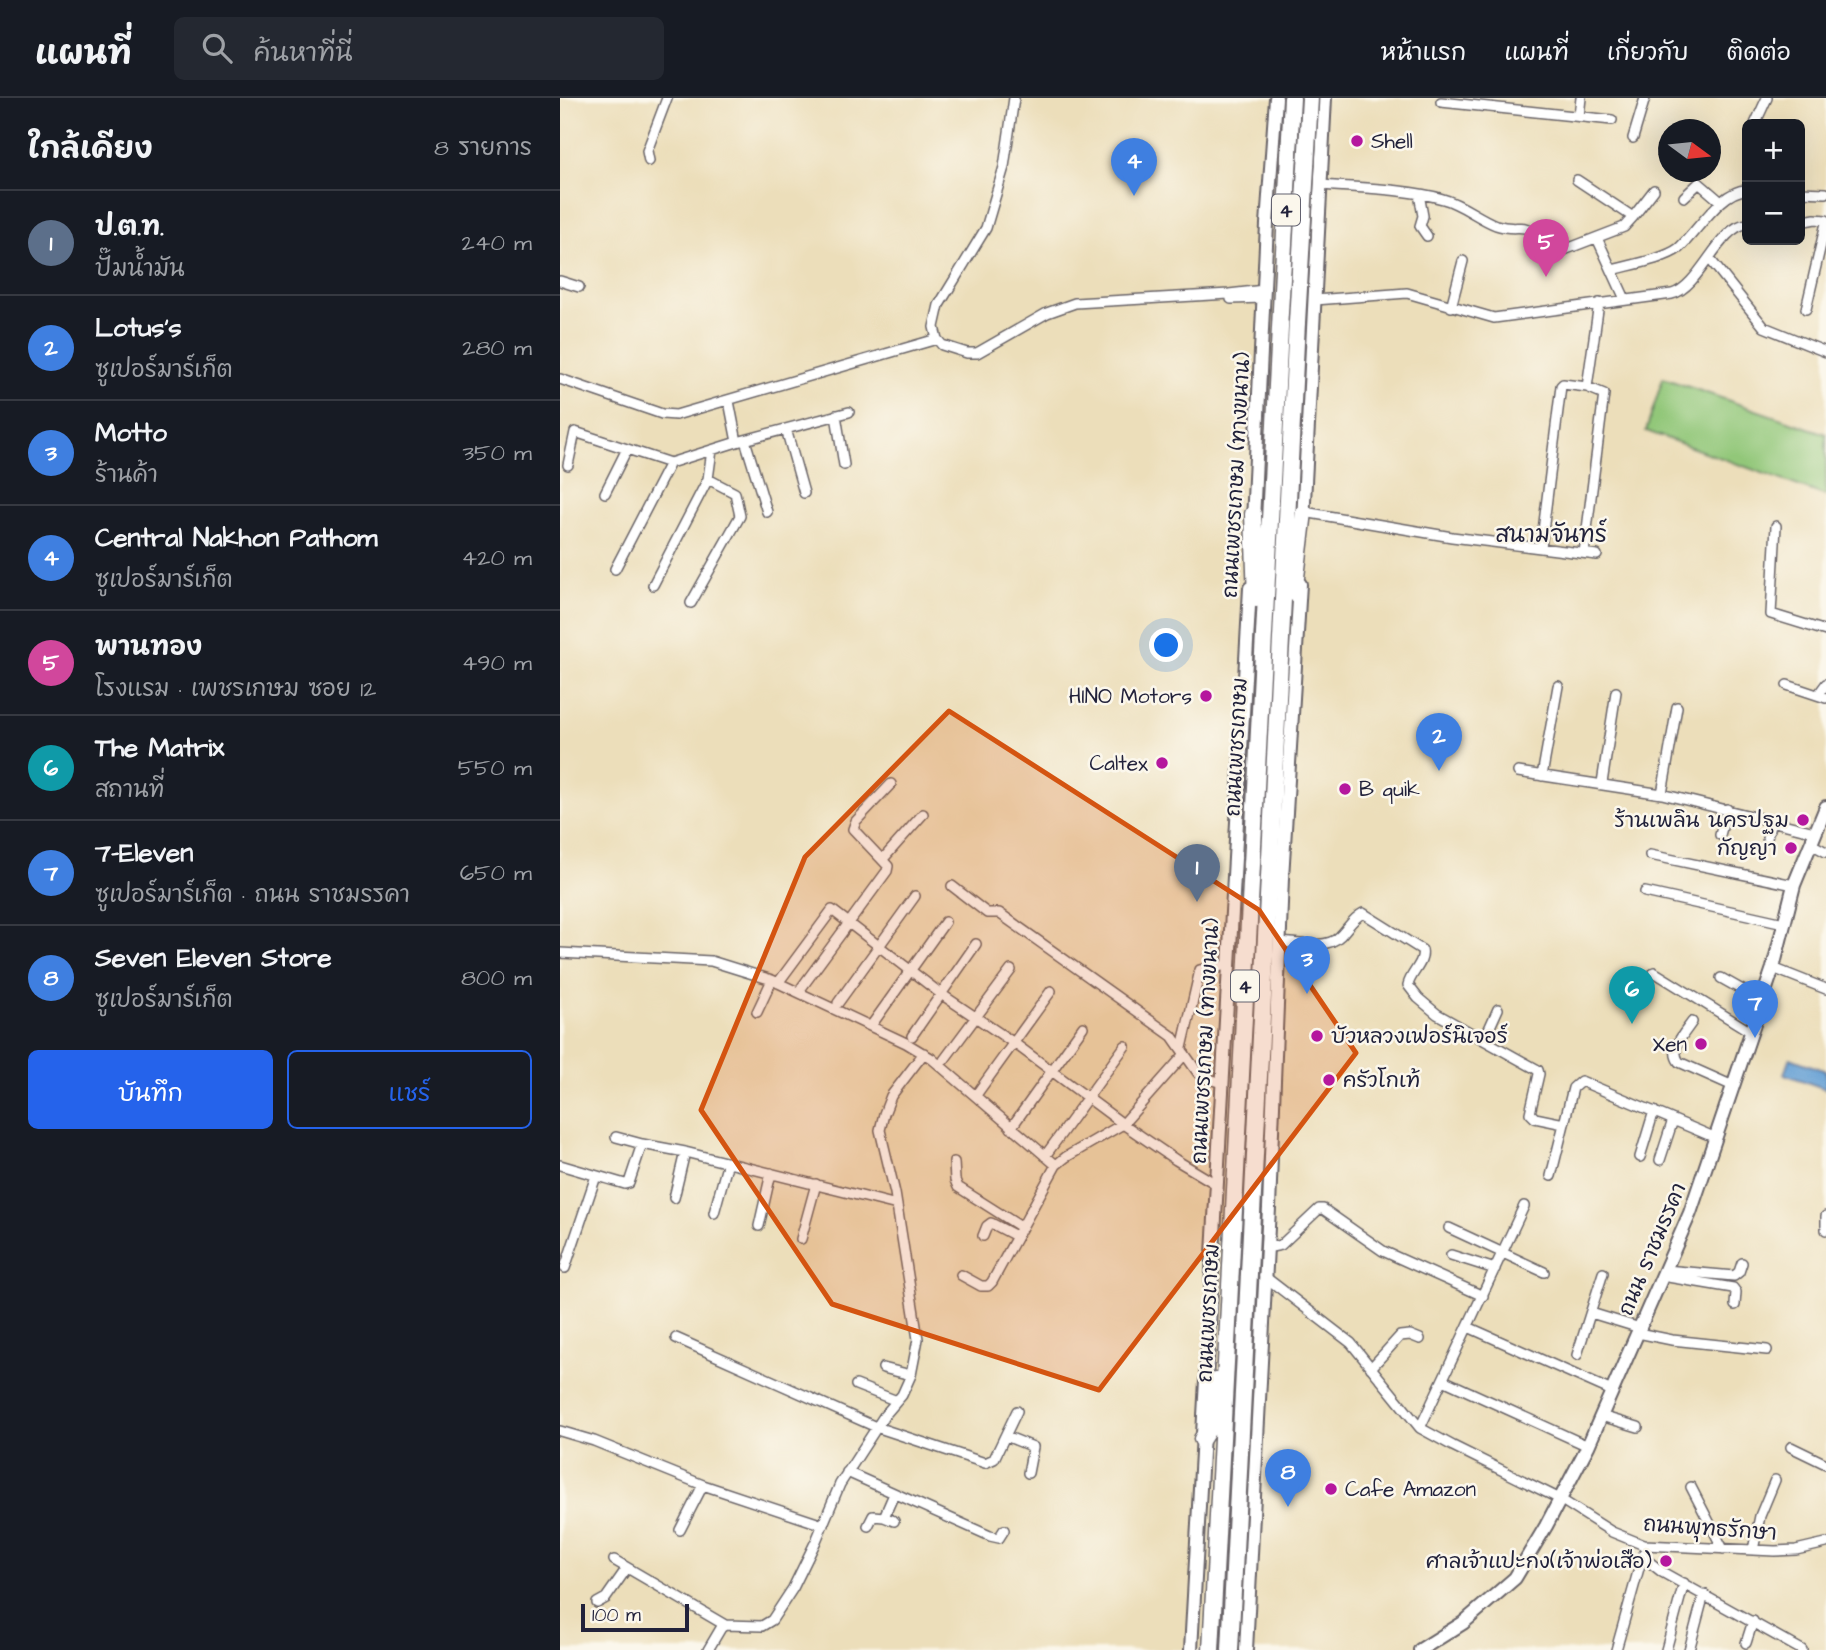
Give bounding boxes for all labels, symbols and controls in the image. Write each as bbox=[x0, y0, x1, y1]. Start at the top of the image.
search box bbox=[174, 17, 664, 80]
icon: search bbox=[198, 29, 236, 67]
text: แผนที่ bbox=[35, 31, 132, 77]
text: ค้นหาที่นี่ bbox=[254, 35, 353, 71]
text: หน้าแรก bbox=[1381, 36, 1466, 70]
text: แผนที่ bbox=[1504, 36, 1569, 70]
text: เกี่ยวกับ bbox=[1607, 36, 1689, 70]
text: ติดต่อ bbox=[1727, 36, 1791, 70]
north arrow bbox=[1658, 119, 1721, 182]
map controls bbox=[1742, 119, 1805, 245]
button: + bbox=[1742, 119, 1805, 182]
place label: Shell bbox=[1371, 127, 1413, 156]
text: ใกล้เคียง bbox=[28, 128, 153, 170]
text: 8 รายการ bbox=[434, 132, 532, 164]
marker: Shell bbox=[1349, 133, 1365, 149]
pin: 4 bbox=[1111, 138, 1157, 196]
button: − bbox=[1742, 182, 1805, 245]
road number: 4 bbox=[1272, 194, 1300, 226]
text: ป.ต.ท. bbox=[95, 209, 164, 245]
pin: 5 bbox=[1523, 219, 1569, 277]
text: 1 bbox=[50, 227, 52, 259]
text: 240 m bbox=[462, 227, 532, 259]
text: ปั๊มน้ำมัน bbox=[95, 253, 185, 285]
text: Lotus's bbox=[95, 310, 182, 346]
text: 2 bbox=[44, 332, 58, 364]
text: 280 m bbox=[462, 332, 532, 364]
street label: ถนนเพชรเกษม (ทางขนาน) bbox=[1216, 351, 1257, 599]
text: ซูเปอร์มาร์เก็ต bbox=[95, 354, 233, 386]
text: Motto bbox=[95, 415, 167, 451]
text: 3 bbox=[45, 437, 57, 469]
text: 350 m bbox=[462, 437, 532, 469]
text: ร้านค้า bbox=[95, 459, 158, 491]
district label: สนามจันทร์ bbox=[1495, 518, 1607, 551]
text: Central Nakhon Pathom bbox=[95, 520, 378, 556]
text: 4 bbox=[43, 542, 59, 574]
text: 420 m bbox=[462, 542, 532, 574]
text: ซูเปอร์มาร์เก็ต bbox=[95, 564, 233, 596]
your location bbox=[1149, 628, 1183, 662]
text: พานทอง bbox=[95, 629, 202, 665]
text: 5 bbox=[43, 647, 59, 679]
text: 490 m bbox=[462, 647, 532, 679]
text: โรงแรม · เพชรเกษม ซอย 12 bbox=[95, 673, 376, 705]
street label: ถนนเพชรเกษม bbox=[1218, 677, 1255, 818]
place label: HINO Motors bbox=[1069, 682, 1192, 711]
marker: HINO Motors bbox=[1198, 688, 1214, 704]
pin: 2 bbox=[1416, 713, 1462, 771]
text: The Matrix bbox=[95, 730, 224, 766]
place label: Caltex bbox=[1089, 749, 1148, 778]
text: 6 bbox=[44, 752, 58, 784]
text: 550 m bbox=[458, 752, 532, 784]
marker: Caltex bbox=[1154, 755, 1170, 771]
text: สถานที่ bbox=[95, 774, 164, 806]
place label: B quik bbox=[1359, 775, 1420, 804]
marker: B quik bbox=[1337, 781, 1353, 797]
place label: ร้านเพลิน นครปฐม bbox=[1614, 806, 1789, 835]
marker: ร้านเพลิน นครปฐม bbox=[1795, 812, 1811, 828]
place label: กัญญา bbox=[1716, 834, 1777, 863]
text: 7-Eleven bbox=[95, 835, 193, 871]
marker: กัญญา bbox=[1783, 840, 1799, 856]
pin: 1 bbox=[1174, 844, 1220, 902]
text: 7 bbox=[44, 857, 58, 889]
text: 650 m bbox=[460, 857, 532, 889]
text: ซูเปอร์มาร์เก็ต · ถนน ราชมรรคา bbox=[95, 879, 410, 911]
street label: ถนนเพชรเกษม (ทางขนาน) bbox=[1185, 917, 1226, 1165]
pin: 3 bbox=[1284, 936, 1330, 994]
text: Seven Eleven Store bbox=[95, 940, 332, 976]
text: 8 bbox=[44, 962, 58, 994]
text: 800 m bbox=[461, 962, 532, 994]
pin: 6 bbox=[1609, 966, 1655, 1024]
road number: 4 bbox=[1231, 971, 1259, 1002]
pin: 7 bbox=[1732, 980, 1778, 1038]
text: ซูเปอร์มาร์เก็ต bbox=[95, 984, 233, 1016]
place label: บัวหลวงเฟอร์นิเจอร์ bbox=[1331, 1022, 1508, 1051]
marker: บัวหลวงเฟอร์นิเจอร์ bbox=[1309, 1028, 1325, 1044]
place label: Xen bbox=[1653, 1030, 1687, 1059]
marker: Xen bbox=[1693, 1036, 1709, 1052]
button: บันทึก bbox=[28, 1050, 273, 1129]
button: แชร์ bbox=[287, 1050, 532, 1129]
place label: ครัวโกเท้ bbox=[1343, 1066, 1420, 1095]
marker: ครัวโกเท้ bbox=[1321, 1072, 1337, 1088]
street label: ถนน ราชมรรคา bbox=[1611, 1178, 1694, 1320]
street label: ถนนเพชรเกษม bbox=[1190, 1243, 1227, 1384]
pin: 8 bbox=[1265, 1449, 1311, 1507]
place label: Cafe Amazon bbox=[1345, 1475, 1476, 1504]
marker: Cafe Amazon bbox=[1323, 1481, 1339, 1497]
street label: ถนนพุทธรักษา bbox=[1642, 1509, 1778, 1549]
place label: ศาลเจ้าแปะกง(เจ้าพ่อเสือ) bbox=[1426, 1547, 1652, 1576]
marker: ศาลเจ้าแปะกง(เจ้าพ่อเสือ) bbox=[1658, 1553, 1674, 1569]
scale bar bbox=[581, 1601, 690, 1633]
text: 100 m bbox=[592, 1602, 641, 1629]

